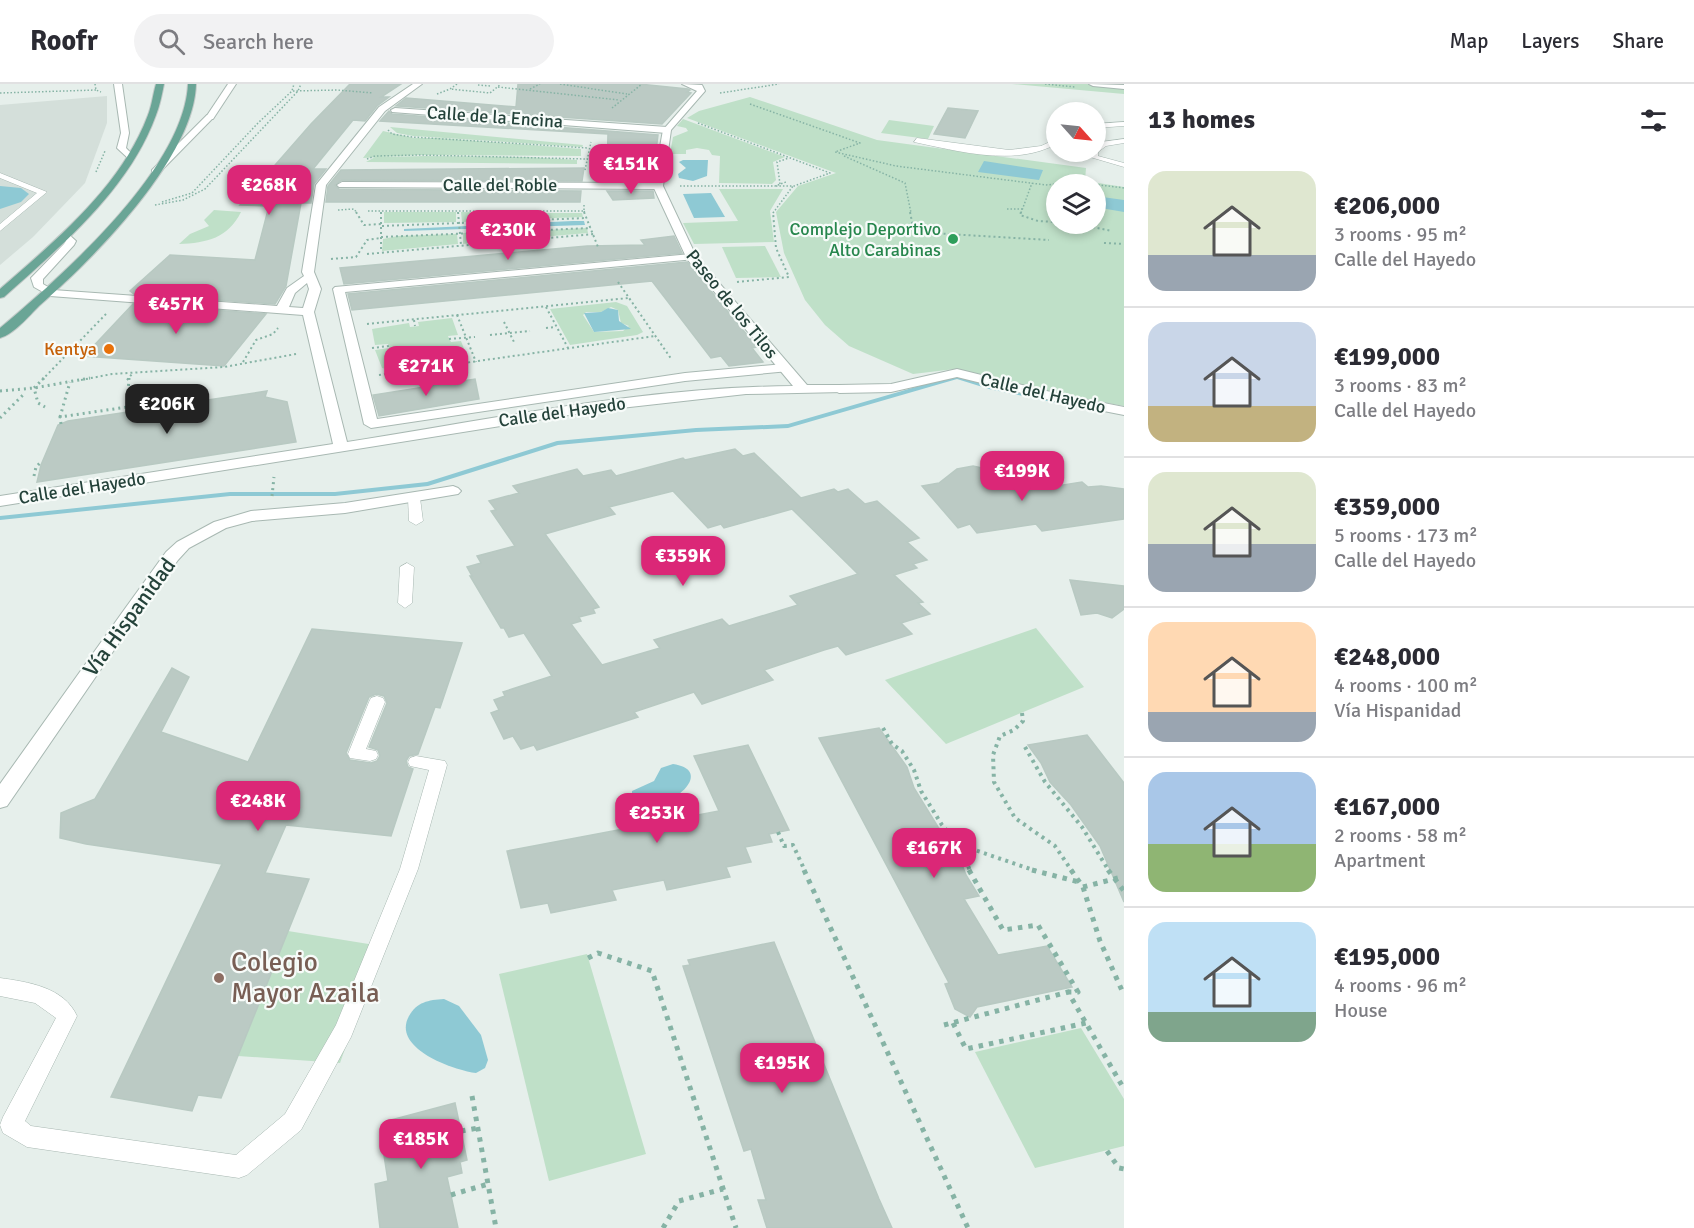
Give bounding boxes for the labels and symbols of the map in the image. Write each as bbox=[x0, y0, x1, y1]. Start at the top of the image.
street label: Calle de la Encina bbox=[426, 101, 564, 133]
north arrow bbox=[1046, 102, 1106, 162]
pin: €151K bbox=[589, 144, 673, 195]
pin: €268K bbox=[227, 165, 311, 216]
street label: Calle del Roble bbox=[443, 174, 557, 196]
pin: €230K bbox=[466, 210, 550, 261]
place label: Complejo Deportivo Alto Carabinas bbox=[790, 218, 941, 261]
marker: Complejo Deportivo Alto Carabinas bbox=[946, 232, 960, 246]
street label: Paseo de los Tilos bbox=[681, 245, 783, 363]
pin: €457K bbox=[134, 284, 218, 335]
place label: Kentya bbox=[44, 338, 97, 360]
marker: Kentya bbox=[102, 342, 116, 356]
pin: €271K bbox=[384, 346, 468, 397]
street label: Calle del Hayedo bbox=[978, 368, 1108, 418]
pin: €206K bbox=[125, 384, 209, 435]
street label: Calle del Hayedo bbox=[497, 392, 627, 432]
pin: €199K bbox=[980, 451, 1064, 502]
street label: Calle del Hayedo bbox=[17, 467, 147, 509]
pin: €359K bbox=[641, 536, 725, 587]
street label: Vía Hispanidad bbox=[77, 552, 181, 682]
pin: €248K bbox=[216, 781, 300, 832]
pin: €253K bbox=[615, 793, 699, 844]
pin: €167K bbox=[892, 828, 976, 879]
place label: Colegio Mayor Azaila bbox=[231, 946, 380, 1010]
marker: Colegio Mayor Azaila bbox=[212, 971, 226, 985]
pin: €195K bbox=[740, 1043, 824, 1094]
pin: €185K bbox=[379, 1119, 463, 1170]

